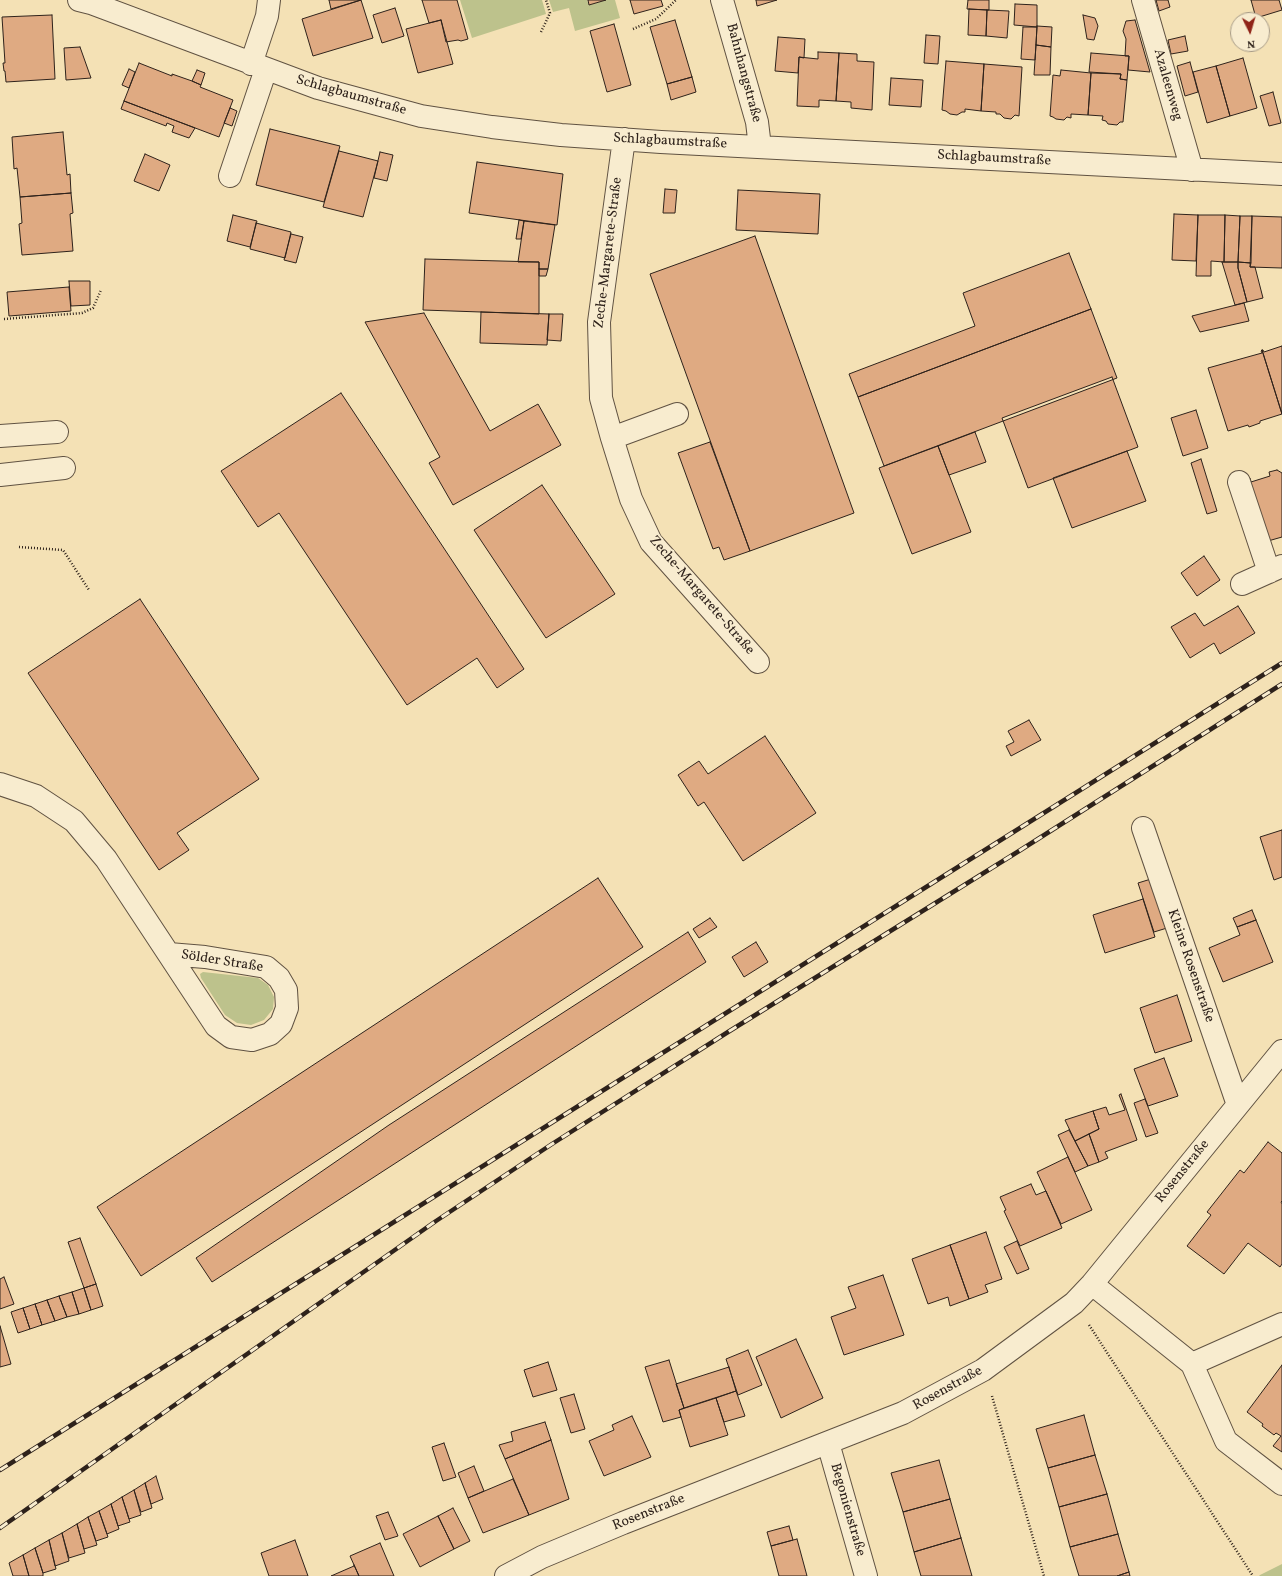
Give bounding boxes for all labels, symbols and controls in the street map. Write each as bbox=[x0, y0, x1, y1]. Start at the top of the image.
north arrow bbox=[1230, 12, 1270, 52]
street label: Bahnhangstraße bbox=[722, 22, 764, 124]
text: N bbox=[1246, 36, 1256, 51]
street label: Azaleenweg bbox=[1149, 47, 1185, 123]
street label: Schlagbaumstraße bbox=[294, 72, 408, 120]
street label: Schlagbaumstraße bbox=[613, 131, 727, 153]
street label: Schlagbaumstraße bbox=[937, 148, 1051, 170]
street label: Zeche-Margarete-Straße bbox=[591, 176, 627, 330]
street label: Zeche-Margarete-Straße bbox=[645, 533, 757, 659]
street label: Kleine Rosenstraße bbox=[1163, 907, 1217, 1025]
street label: Sölder Straße bbox=[180, 947, 264, 977]
street label: Rosenstraße bbox=[1152, 1137, 1214, 1207]
street label: Rosenstraße bbox=[910, 1363, 986, 1415]
street label: Begonienstraße bbox=[826, 1461, 868, 1559]
street label: Rosenstraße bbox=[610, 1491, 688, 1535]

